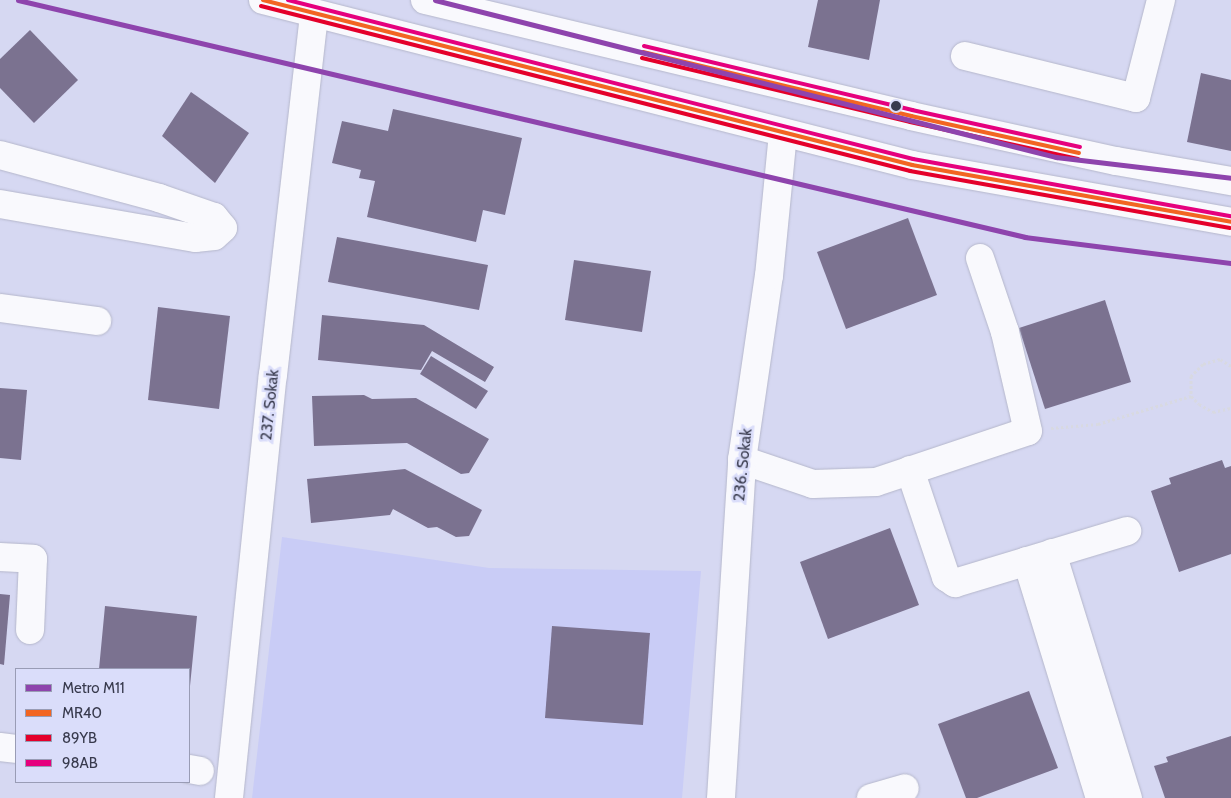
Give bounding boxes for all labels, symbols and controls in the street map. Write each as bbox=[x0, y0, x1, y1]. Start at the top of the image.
unlabelled marker bbox=[891, 101, 901, 111]
street label: 237. Sokak bbox=[257, 368, 283, 442]
street label: 236. Sokak bbox=[730, 428, 756, 502]
legend bbox=[15, 668, 190, 783]
text: Metro M11 bbox=[62, 679, 125, 697]
text: MR40 bbox=[62, 704, 102, 722]
text: 89YB bbox=[62, 729, 97, 747]
text: 98AB bbox=[62, 754, 98, 772]

